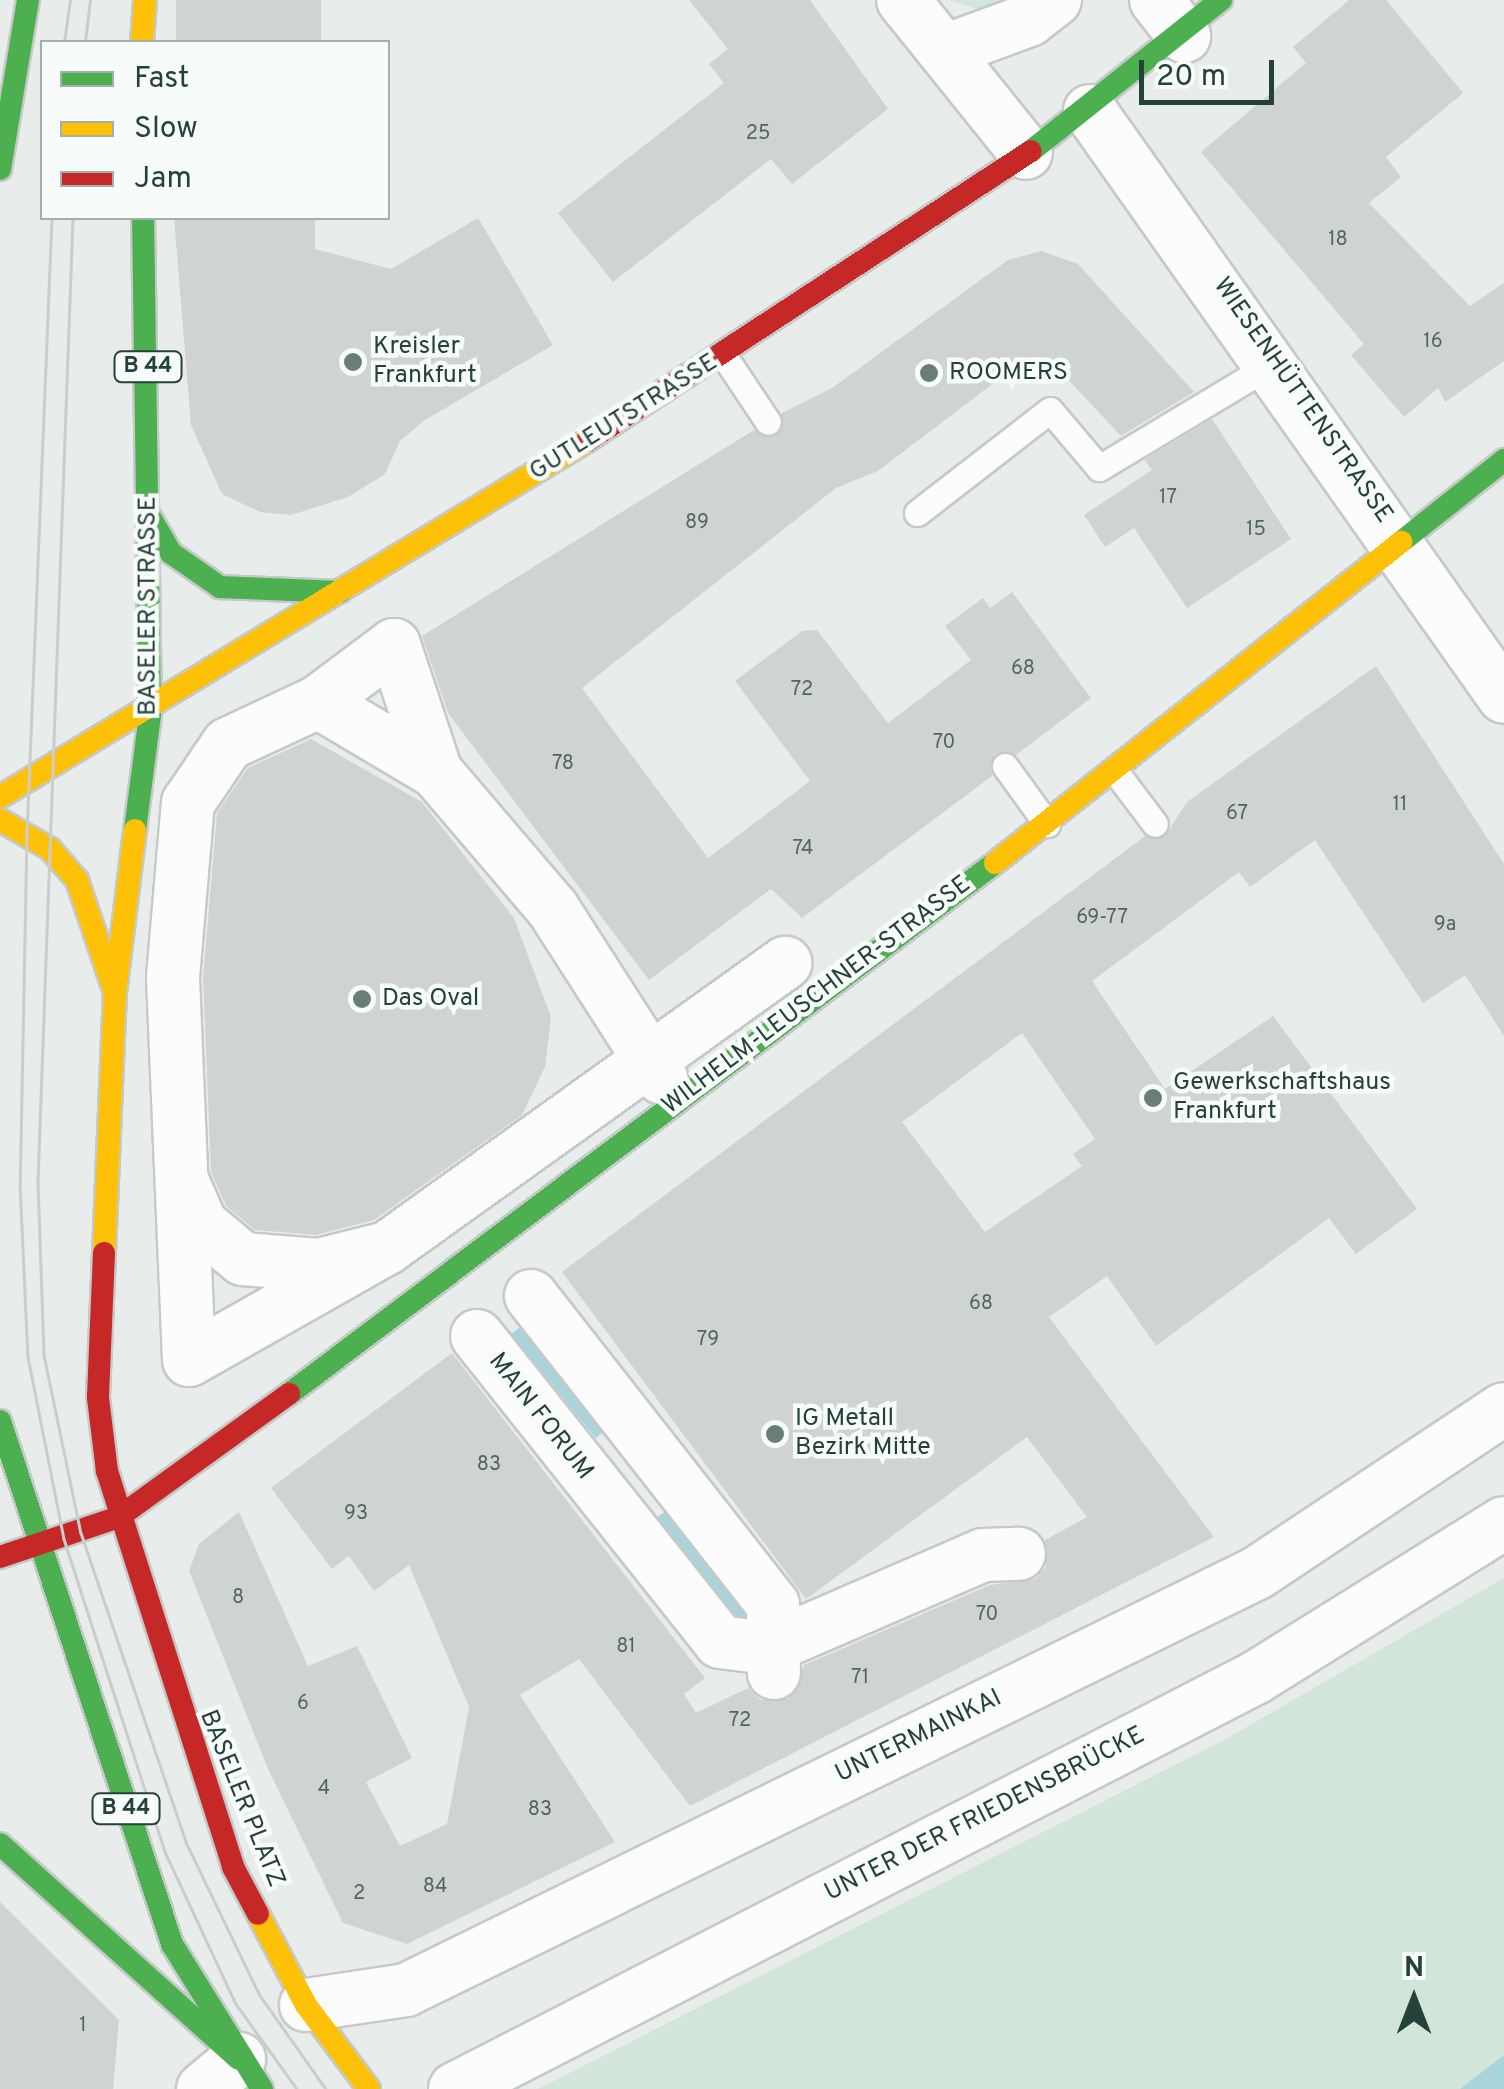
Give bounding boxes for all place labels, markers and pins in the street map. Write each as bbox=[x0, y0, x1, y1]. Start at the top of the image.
place label: Kreisler Frankfurt bbox=[373, 333, 477, 392]
marker: Kreisler Frankfurt bbox=[342, 351, 364, 373]
place label: ROOMERS bbox=[949, 358, 1068, 388]
marker: ROOMERS bbox=[918, 362, 940, 384]
place label: Das Oval bbox=[382, 984, 479, 1014]
marker: Das Oval bbox=[351, 988, 373, 1010]
place label: Gewerkschaftshaus Frankfurt bbox=[1173, 1069, 1391, 1128]
marker: Gewerkschaftshaus Frankfurt bbox=[1142, 1087, 1164, 1109]
place label: IG Metall Bezirk Mitte bbox=[795, 1405, 931, 1464]
marker: IG Metall Bezirk Mitte bbox=[764, 1423, 786, 1445]

